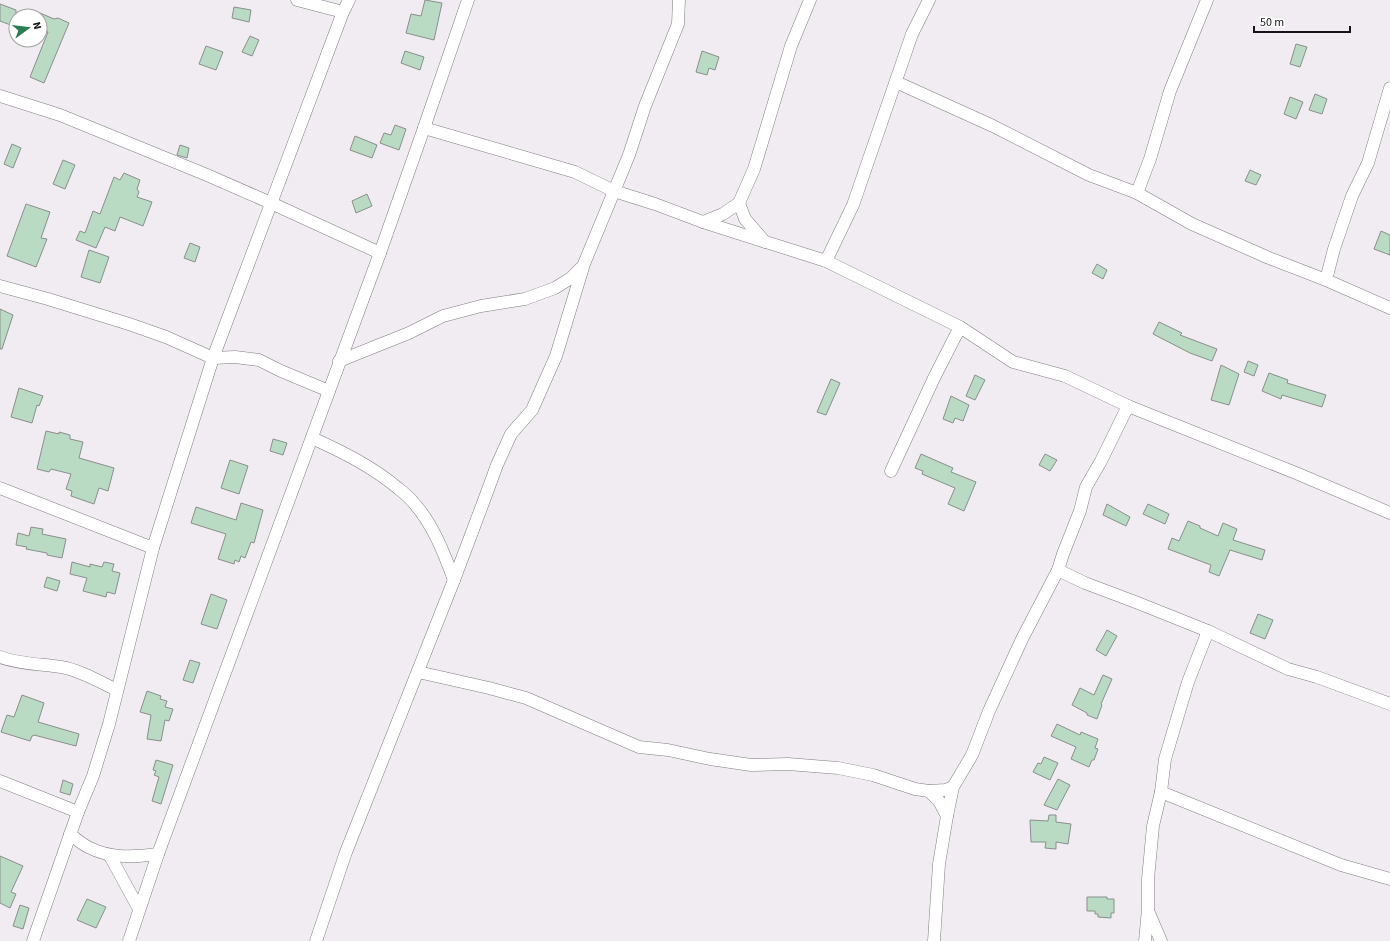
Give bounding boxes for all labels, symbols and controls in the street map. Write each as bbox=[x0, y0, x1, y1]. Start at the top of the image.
north arrow bbox=[8, 8, 48, 48]
scale bar bbox=[1254, 8, 1350, 34]
text: 50 m bbox=[1260, 14, 1284, 31]
text: N bbox=[29, 20, 45, 31]

